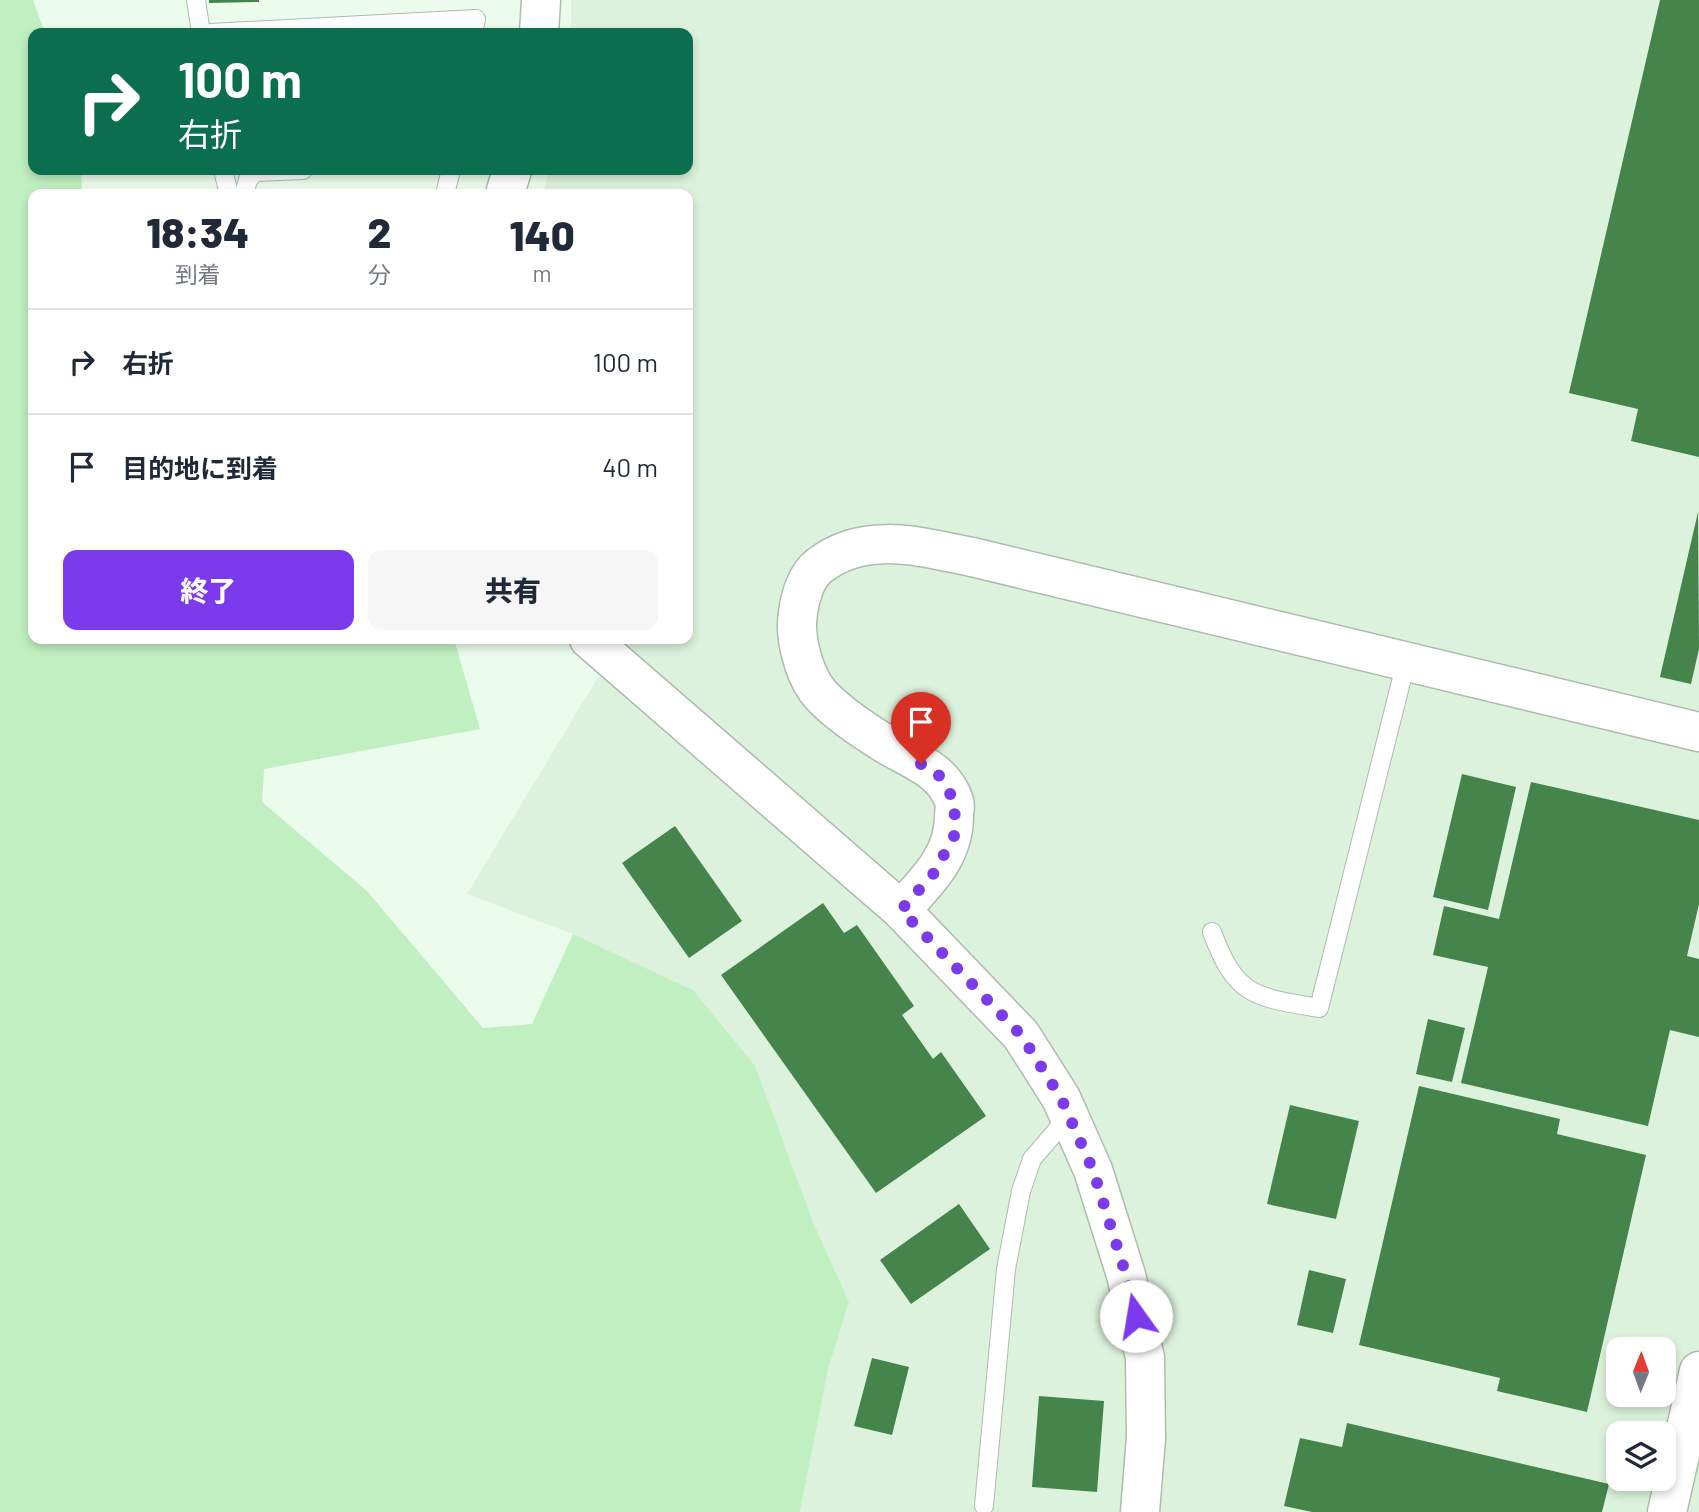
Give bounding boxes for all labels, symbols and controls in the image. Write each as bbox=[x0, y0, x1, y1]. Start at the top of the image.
text: 100 m bbox=[178, 49, 302, 108]
icon: right bbox=[63, 56, 154, 147]
text: 右折 bbox=[178, 114, 242, 152]
text: 18:34 bbox=[146, 206, 249, 256]
text: 2 bbox=[367, 206, 391, 256]
text: 140 bbox=[510, 209, 575, 259]
text: m bbox=[533, 259, 552, 287]
text: 到着 bbox=[175, 260, 221, 288]
text: 分 bbox=[368, 260, 391, 288]
icon: right bbox=[63, 343, 101, 381]
text: 100 m bbox=[593, 346, 658, 377]
text: 右折 bbox=[122, 347, 174, 378]
icon: arrive bbox=[63, 448, 101, 486]
text: 40 m bbox=[602, 451, 658, 482]
text: 目的地に到着 bbox=[122, 452, 278, 483]
button: 終了 bbox=[63, 550, 354, 630]
button: 共有 bbox=[368, 550, 658, 630]
pin bbox=[891, 692, 951, 764]
icon: arrive bbox=[902, 703, 940, 741]
position arrow bbox=[1099, 1279, 1173, 1353]
north arrow bbox=[1606, 1337, 1676, 1407]
map controls bbox=[1606, 1337, 1676, 1491]
button: layers bbox=[1606, 1421, 1676, 1491]

